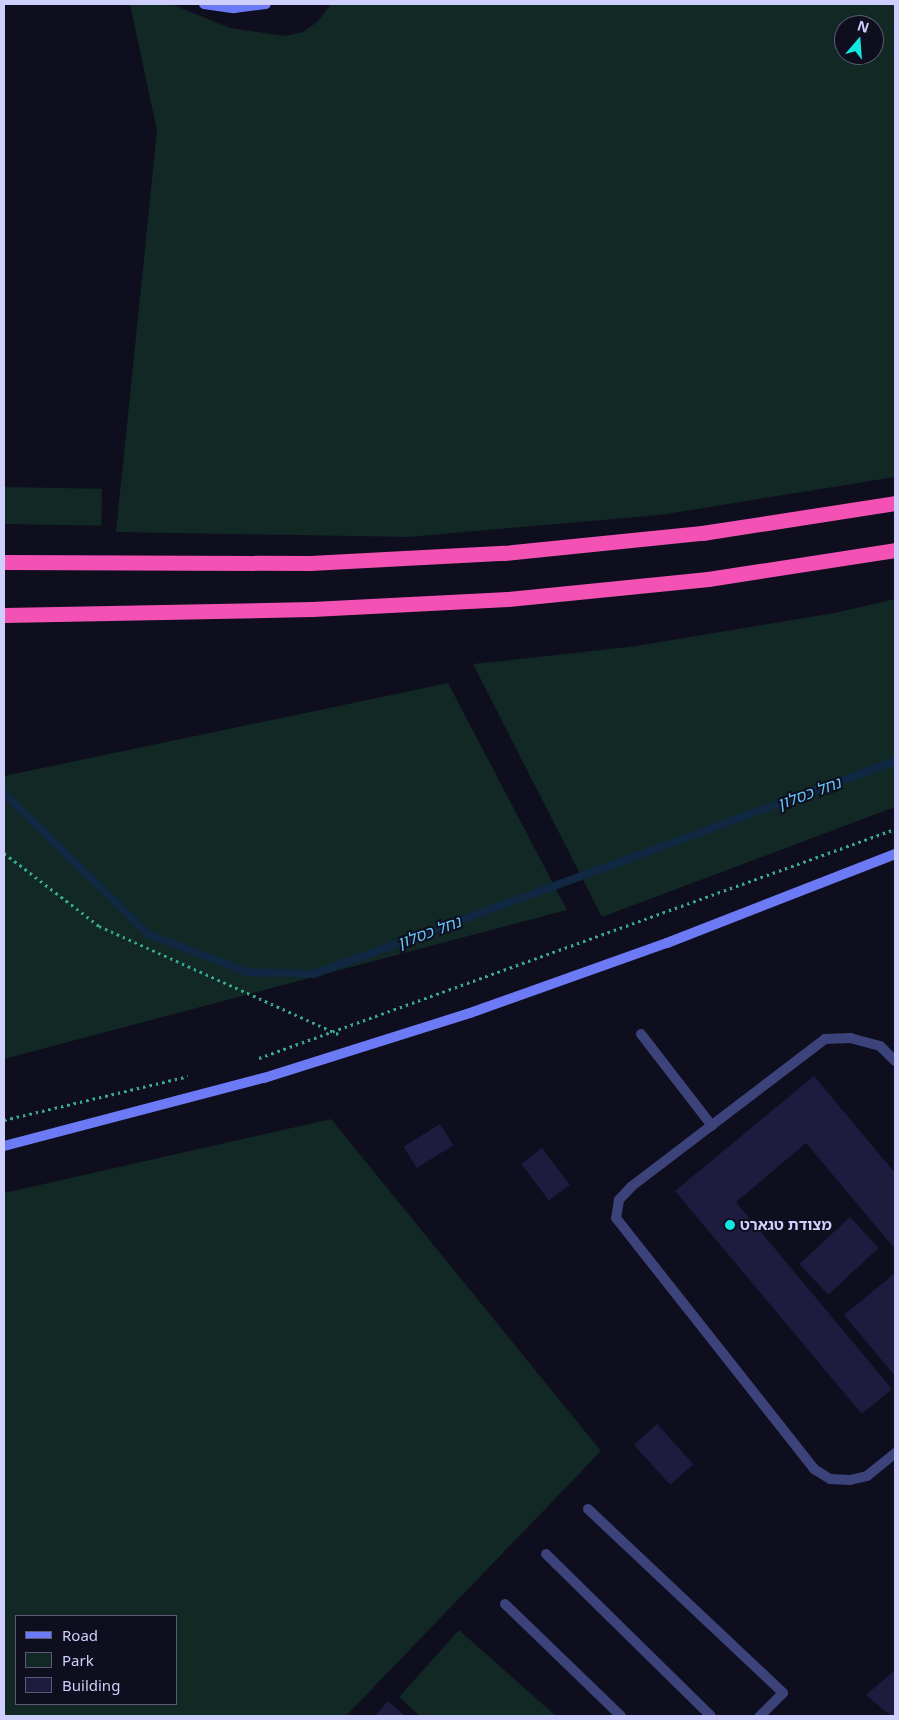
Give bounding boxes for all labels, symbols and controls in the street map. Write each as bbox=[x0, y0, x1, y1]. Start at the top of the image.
north arrow bbox=[834, 15, 884, 65]
text: N bbox=[855, 15, 872, 37]
water label: נחל כסלון bbox=[775, 773, 843, 813]
water label: נחל כסלון bbox=[395, 912, 463, 952]
place label: מצודת טגארט bbox=[740, 1216, 832, 1234]
marker: מצודת טגארט bbox=[724, 1219, 736, 1231]
legend bbox=[15, 1615, 178, 1705]
text: Road bbox=[62, 1625, 98, 1645]
text: Park bbox=[62, 1650, 94, 1670]
text: Building bbox=[62, 1675, 120, 1695]

